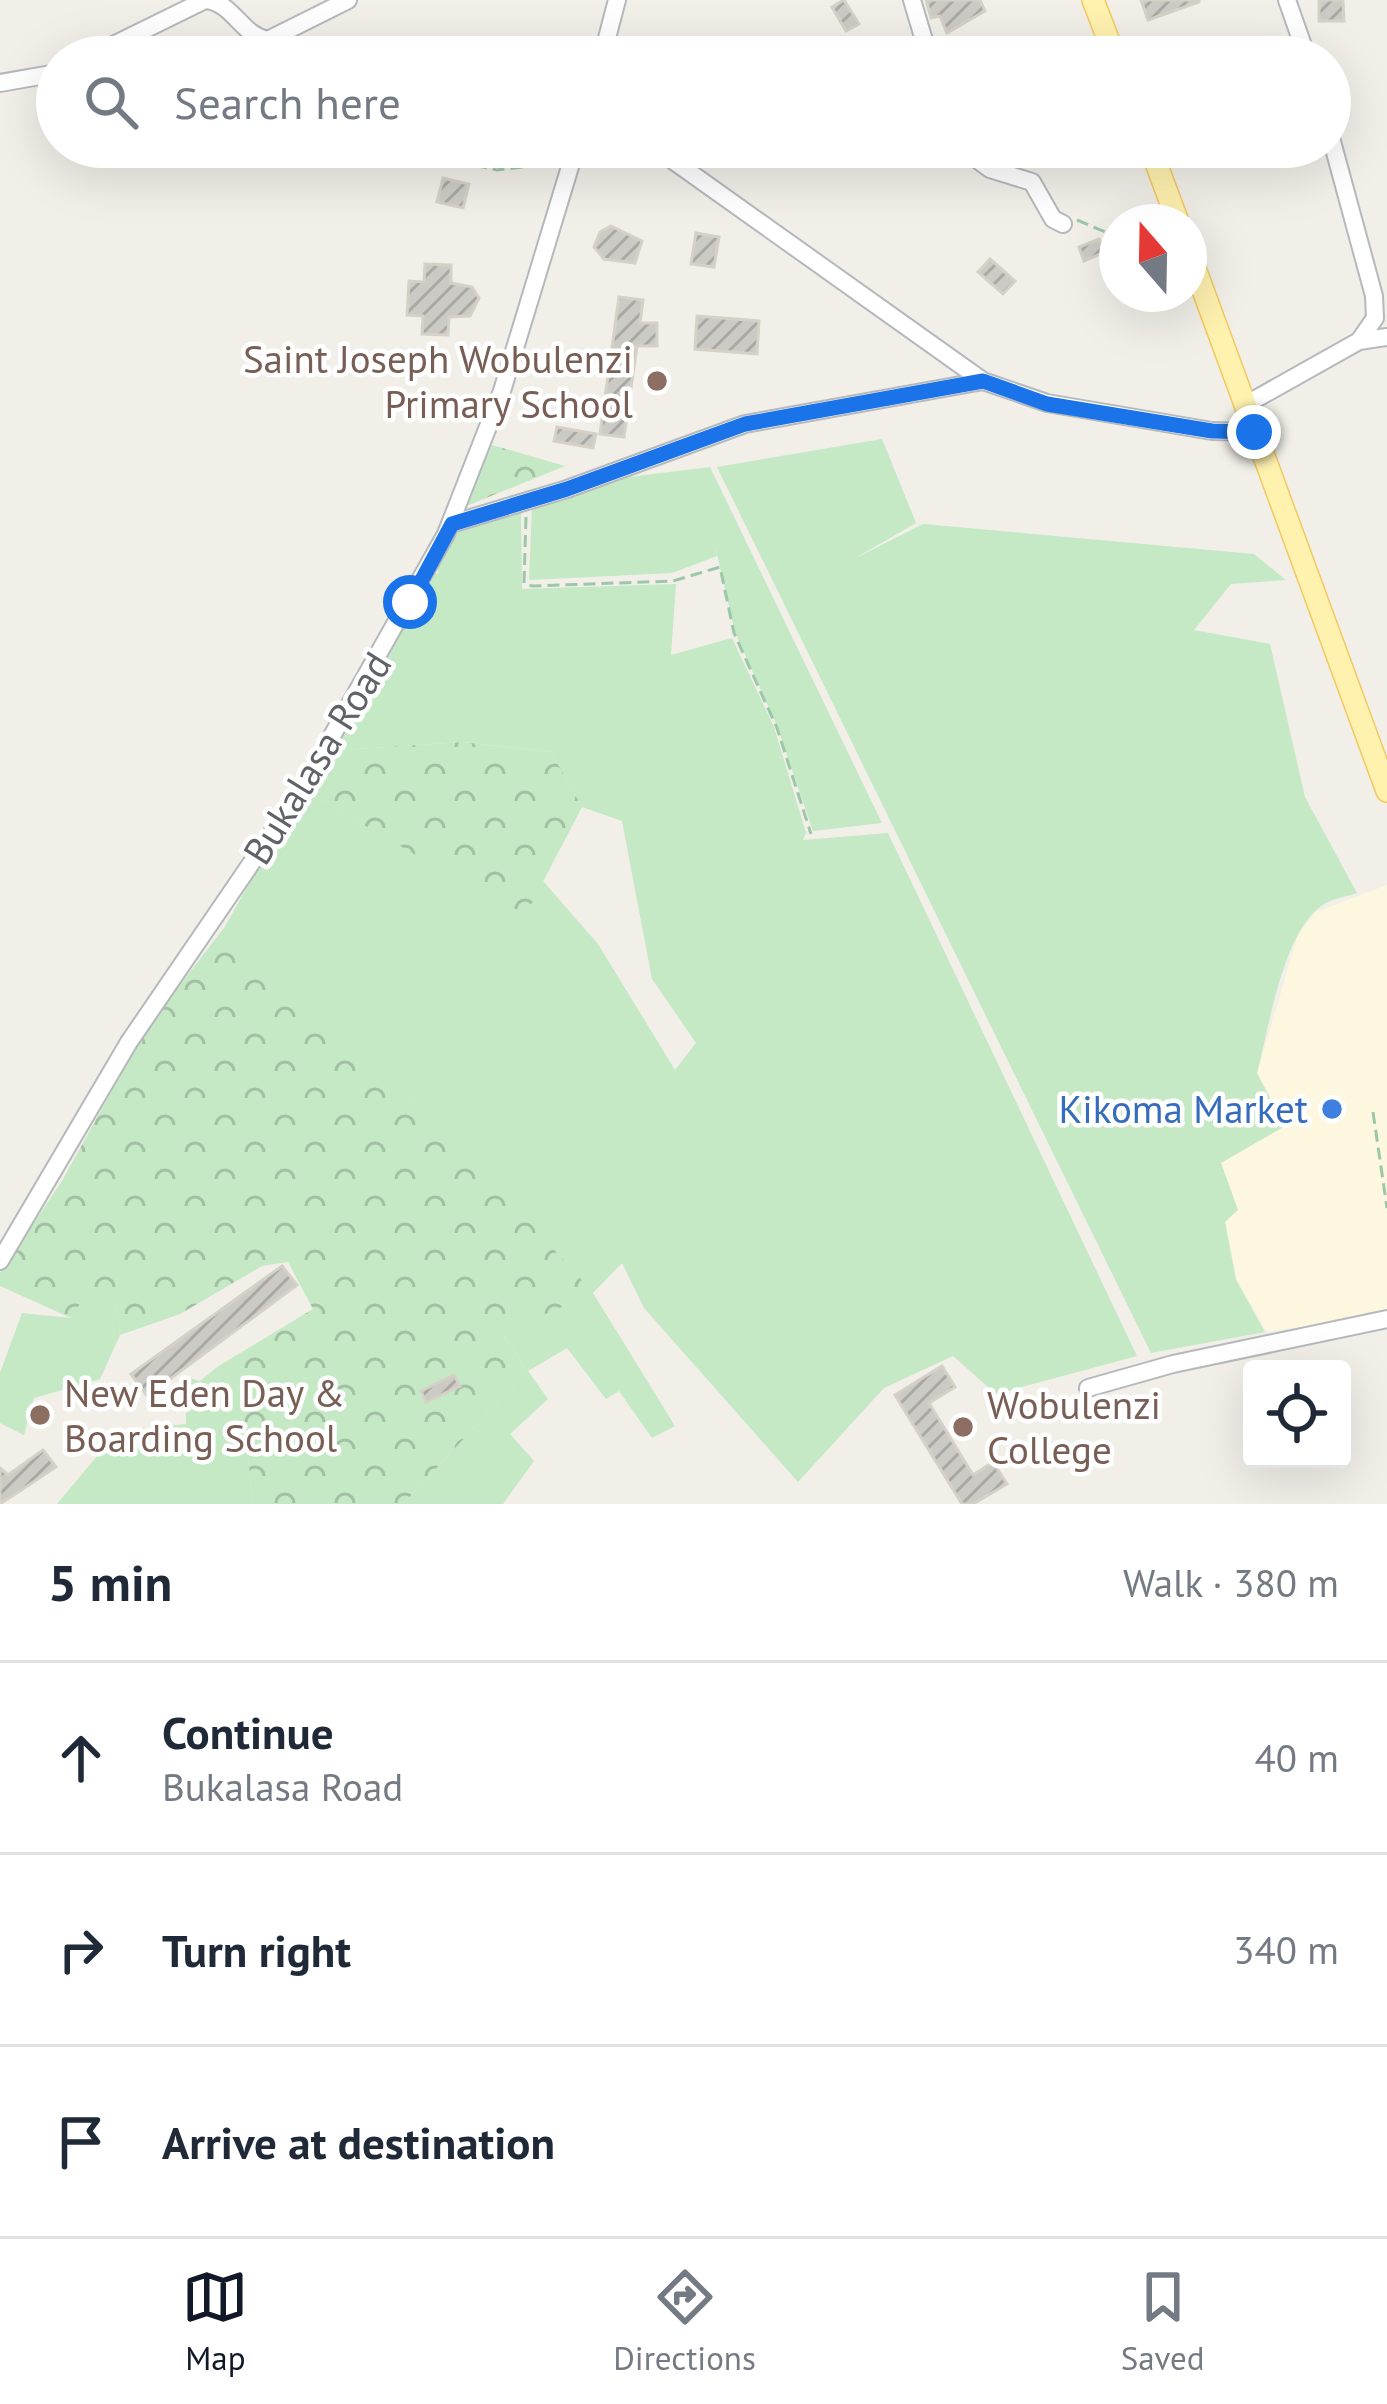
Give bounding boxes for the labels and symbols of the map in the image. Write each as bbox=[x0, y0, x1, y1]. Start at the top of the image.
north arrow bbox=[1099, 204, 1207, 312]
place label: Saint Joseph Wobulenzi Primary School bbox=[243, 333, 634, 429]
marker: Saint Joseph Wobulenzi Primary School bbox=[644, 368, 670, 394]
route end bbox=[1227, 405, 1281, 459]
route start bbox=[383, 575, 437, 629]
street label: Bukalasa Road bbox=[231, 642, 402, 874]
place label: Kikoma Market bbox=[1059, 1083, 1308, 1134]
marker: Kikoma Market bbox=[1319, 1096, 1345, 1122]
place label: New Eden Day & Boarding School bbox=[64, 1367, 345, 1463]
place label: Wobulenzi College bbox=[987, 1379, 1161, 1475]
marker: New Eden Day & Boarding School bbox=[27, 1402, 53, 1428]
marker: Wobulenzi College bbox=[950, 1414, 976, 1440]

